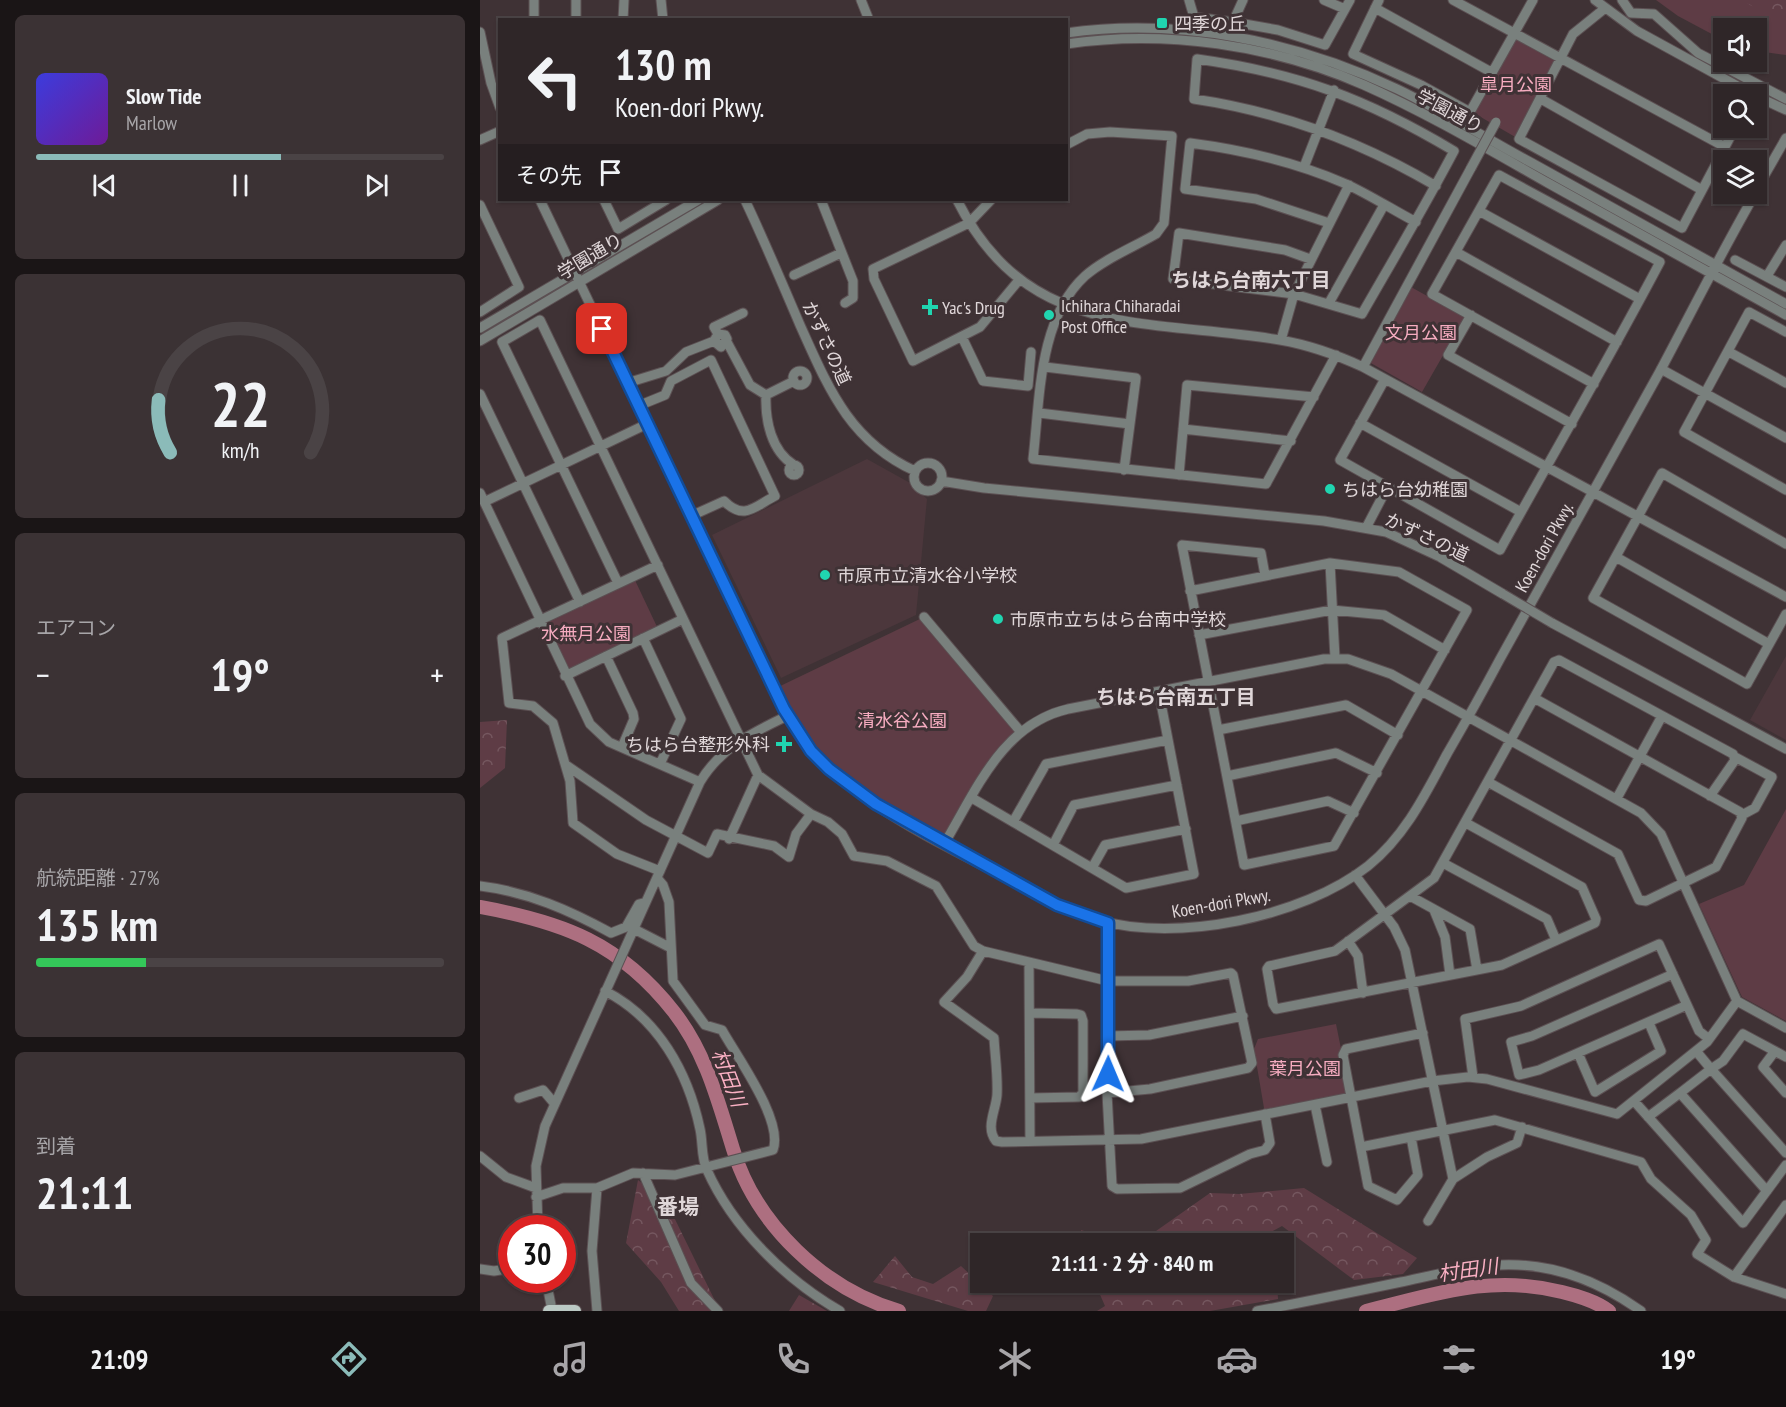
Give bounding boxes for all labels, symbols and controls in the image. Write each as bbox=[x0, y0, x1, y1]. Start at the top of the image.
place label: 四季の丘 bbox=[1174, 12, 1246, 35]
marker: 四季の丘 bbox=[1155, 16, 1169, 30]
map controls bbox=[1713, 18, 1767, 204]
button: sound bbox=[1713, 18, 1767, 72]
text: 130 m bbox=[615, 37, 712, 92]
icon: left bbox=[516, 42, 594, 120]
park label: 皐月公園 bbox=[1480, 73, 1552, 96]
text: Slow Tide bbox=[126, 82, 202, 110]
street label: 学園通り bbox=[1413, 84, 1487, 138]
button: search bbox=[1713, 84, 1767, 138]
text: Koen-dori Pkwy. bbox=[615, 90, 764, 124]
text: Marlow bbox=[126, 110, 177, 136]
button: layers bbox=[1713, 150, 1767, 204]
icon: arrive bbox=[594, 156, 627, 189]
text: その先 bbox=[516, 161, 582, 189]
icon: previous bbox=[88, 169, 121, 202]
icon: pause bbox=[224, 169, 257, 202]
icon: next bbox=[360, 169, 393, 202]
street label: 学園通り bbox=[553, 228, 627, 284]
district label: ちはら台南六丁目 bbox=[1171, 267, 1331, 293]
place label: Ichihara Chiharadai Post Office bbox=[1061, 294, 1181, 338]
place label: Yac's Drug bbox=[942, 296, 1005, 319]
street label: かずさの道 bbox=[798, 297, 856, 389]
marker: Yac's Drug bbox=[923, 300, 937, 314]
pin bbox=[576, 303, 627, 354]
marker: Ichihara Chiharadai Post Office bbox=[1042, 308, 1056, 322]
icon: arrive bbox=[585, 312, 618, 345]
park label: 文月公園 bbox=[1385, 321, 1457, 344]
text: 22 bbox=[210, 363, 270, 444]
text: km/h bbox=[221, 437, 259, 465]
place label: ちはら台幼稚園 bbox=[1342, 478, 1468, 501]
marker: ちはら台幼稚園 bbox=[1323, 482, 1337, 496]
street label: Koen-dori Pkwy. bbox=[1510, 498, 1578, 596]
street label: かずさの道 bbox=[1381, 508, 1473, 566]
place label: 市原市立清水谷小学校 bbox=[837, 564, 1017, 587]
marker: 市原市立清水谷小学校 bbox=[818, 568, 832, 582]
place label: 市原市立ちはら台南中学校 bbox=[1010, 608, 1226, 631]
marker: 市原市立ちはら台南中学校 bbox=[991, 612, 1005, 626]
text: エアコン bbox=[36, 615, 116, 641]
park label: 水無月公園 bbox=[541, 622, 631, 645]
text: 19° bbox=[210, 645, 270, 703]
text: − bbox=[36, 653, 50, 696]
text: + bbox=[430, 653, 444, 696]
district label: ちはら台南五丁目 bbox=[1096, 684, 1256, 710]
park label: 清水谷公園 bbox=[857, 709, 947, 732]
place label: ちはら台整形外科 bbox=[626, 733, 770, 756]
marker: ちはら台整形外科 bbox=[775, 735, 793, 753]
text: 航続距離 · 27% bbox=[36, 865, 159, 891]
street label: Koen-dori Pkwy. bbox=[1170, 883, 1272, 923]
text: 135 km bbox=[36, 895, 158, 953]
position arrow bbox=[1076, 1042, 1140, 1106]
water label: 村田川 bbox=[706, 1045, 753, 1113]
park label: 葉月公園 bbox=[1269, 1057, 1341, 1080]
text: 到着 bbox=[36, 1133, 76, 1159]
text: 21:11 bbox=[36, 1163, 133, 1221]
district label: 番場 bbox=[657, 1193, 699, 1220]
speed limit sign: 30 bbox=[498, 1215, 576, 1293]
text: 21:11 · 2 分 · 840 m bbox=[1051, 1249, 1213, 1277]
water label: 村田川 bbox=[1436, 1253, 1501, 1287]
icon: directions bbox=[328, 1338, 370, 1380]
icon: music bbox=[550, 1338, 592, 1380]
icon: phone bbox=[772, 1338, 814, 1380]
icon: climate bbox=[994, 1338, 1036, 1380]
icon: car bbox=[1216, 1338, 1258, 1380]
icon: filters bbox=[1438, 1338, 1480, 1380]
text: 21:09 bbox=[90, 1342, 148, 1376]
text: 19° bbox=[1660, 1342, 1696, 1376]

